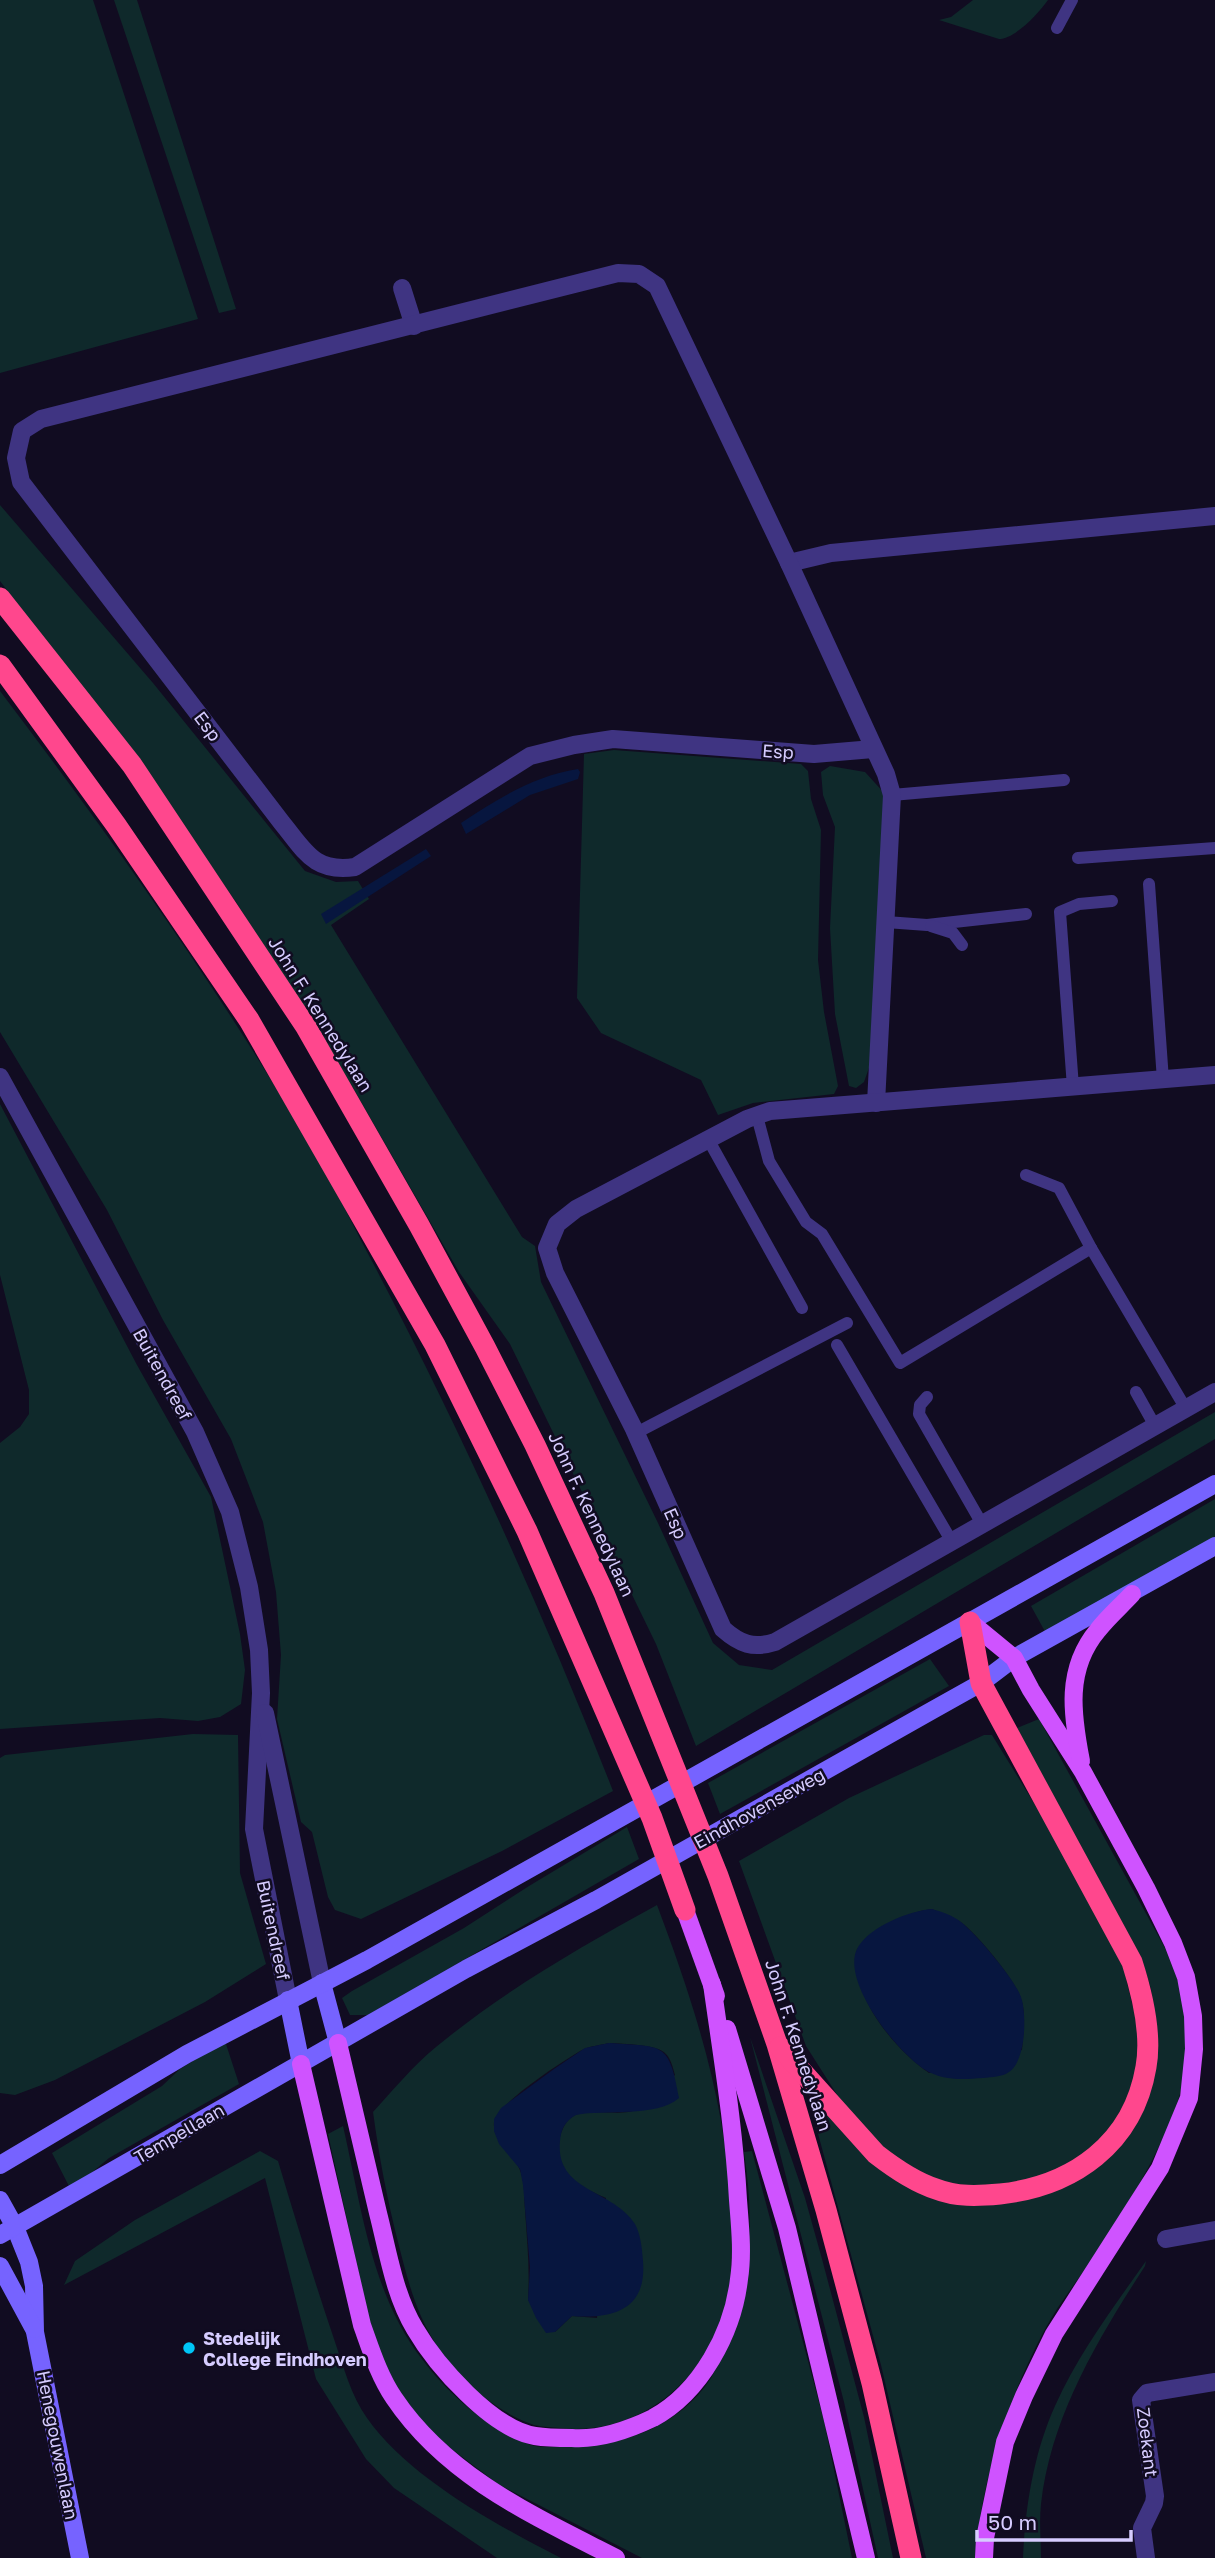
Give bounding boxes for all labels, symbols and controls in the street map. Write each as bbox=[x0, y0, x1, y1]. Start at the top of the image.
street label: Esp bbox=[190, 707, 226, 745]
street label: Esp bbox=[761, 739, 795, 763]
street label: John F. Kennedylaan bbox=[264, 932, 378, 1096]
street label: Buitendreef bbox=[129, 1324, 197, 1424]
street label: John F. Kennedylaan bbox=[544, 1428, 640, 1600]
street label: Esp bbox=[660, 1504, 692, 1542]
street label: Eindhovenseweg bbox=[690, 1763, 828, 1853]
street label: Buitendreef bbox=[253, 1878, 295, 1982]
street label: John F. Kennedylaan bbox=[761, 1956, 837, 2134]
street label: Tempellaan bbox=[130, 2098, 228, 2168]
place label: Stedelijk College Eindhoven bbox=[203, 2327, 367, 2370]
marker: Stedelijk College Eindhoven bbox=[181, 2340, 197, 2356]
street label: Henegouwenlaan bbox=[33, 2369, 83, 2521]
street label: Zoekant bbox=[1133, 2406, 1163, 2478]
scale bar bbox=[977, 2498, 1131, 2542]
text: 50 m bbox=[988, 2509, 1037, 2535]

